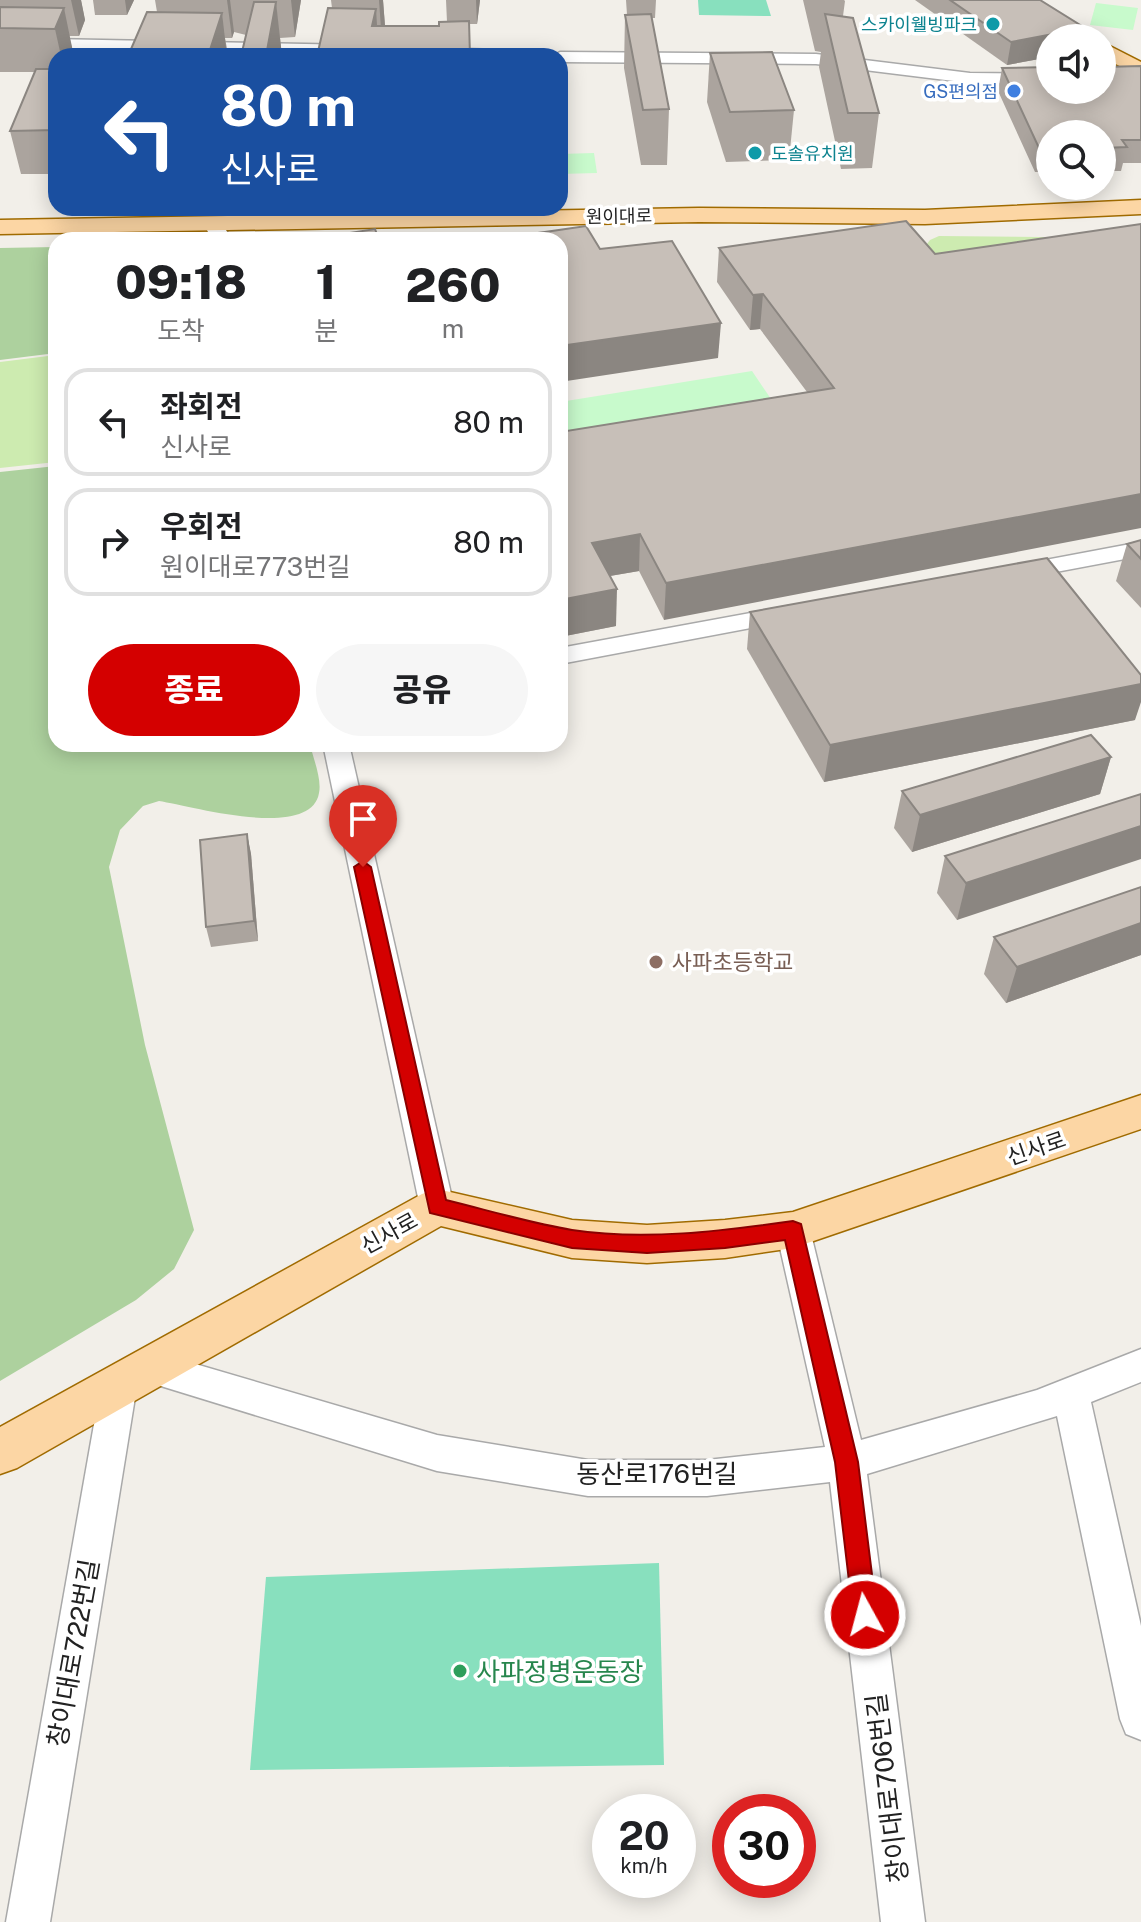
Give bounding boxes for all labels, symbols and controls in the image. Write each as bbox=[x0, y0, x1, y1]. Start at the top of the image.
place label: 스카이웰빙파크 bbox=[861, 14, 977, 35]
marker: 스카이웰빙파크 bbox=[984, 15, 1002, 33]
map controls bbox=[1036, 24, 1116, 200]
button: sound bbox=[1036, 24, 1116, 104]
text: 80 m bbox=[220, 73, 356, 139]
icon: left bbox=[88, 80, 192, 184]
place label: GS편의점 bbox=[923, 81, 998, 102]
marker: GS편의점 bbox=[1005, 82, 1023, 100]
button: search bbox=[1036, 120, 1116, 200]
place label: 도솔유치원 bbox=[771, 143, 854, 164]
marker: 도솔유치원 bbox=[746, 144, 764, 162]
text: 신사로 bbox=[220, 148, 319, 190]
street label: 원이대로 bbox=[586, 205, 652, 227]
text: 09:18 bbox=[115, 253, 247, 310]
text: 1 bbox=[316, 253, 337, 310]
text: 260 bbox=[405, 256, 501, 313]
text: m bbox=[442, 313, 464, 344]
text: 도착 bbox=[157, 315, 205, 346]
text: 분 bbox=[314, 315, 338, 346]
text: 좌회전 bbox=[160, 388, 243, 424]
icon: left bbox=[92, 400, 136, 444]
text: 80 m bbox=[453, 404, 524, 440]
text: 신사로 bbox=[160, 431, 232, 462]
text: 우회전 bbox=[160, 508, 243, 544]
icon: right bbox=[92, 520, 136, 564]
text: 80 m bbox=[453, 524, 524, 560]
text: 원이대로773번길 bbox=[160, 551, 351, 582]
button: 종료 bbox=[88, 644, 300, 736]
button: 공유 bbox=[316, 644, 528, 736]
pin bbox=[329, 785, 397, 867]
icon: arrive bbox=[341, 797, 385, 841]
place label: 사파초등학교 bbox=[672, 949, 793, 975]
marker: 사파초등학교 bbox=[647, 953, 665, 971]
street label: 신사로 bbox=[1003, 1126, 1069, 1170]
street label: 신사로 bbox=[356, 1207, 422, 1259]
street label: 동산로176번길 bbox=[576, 1458, 738, 1489]
street label: 창이대로722번길 bbox=[41, 1557, 105, 1749]
position arrow bbox=[823, 1573, 907, 1657]
place label: 사파정병운동장 bbox=[476, 1656, 643, 1687]
marker: 사파정병운동장 bbox=[451, 1662, 469, 1680]
street label: 창이대로706번길 bbox=[860, 1692, 914, 1884]
speed limit sign: 30 bbox=[712, 1794, 816, 1898]
text: 20 bbox=[618, 1812, 670, 1859]
text: km/h bbox=[620, 1854, 668, 1878]

